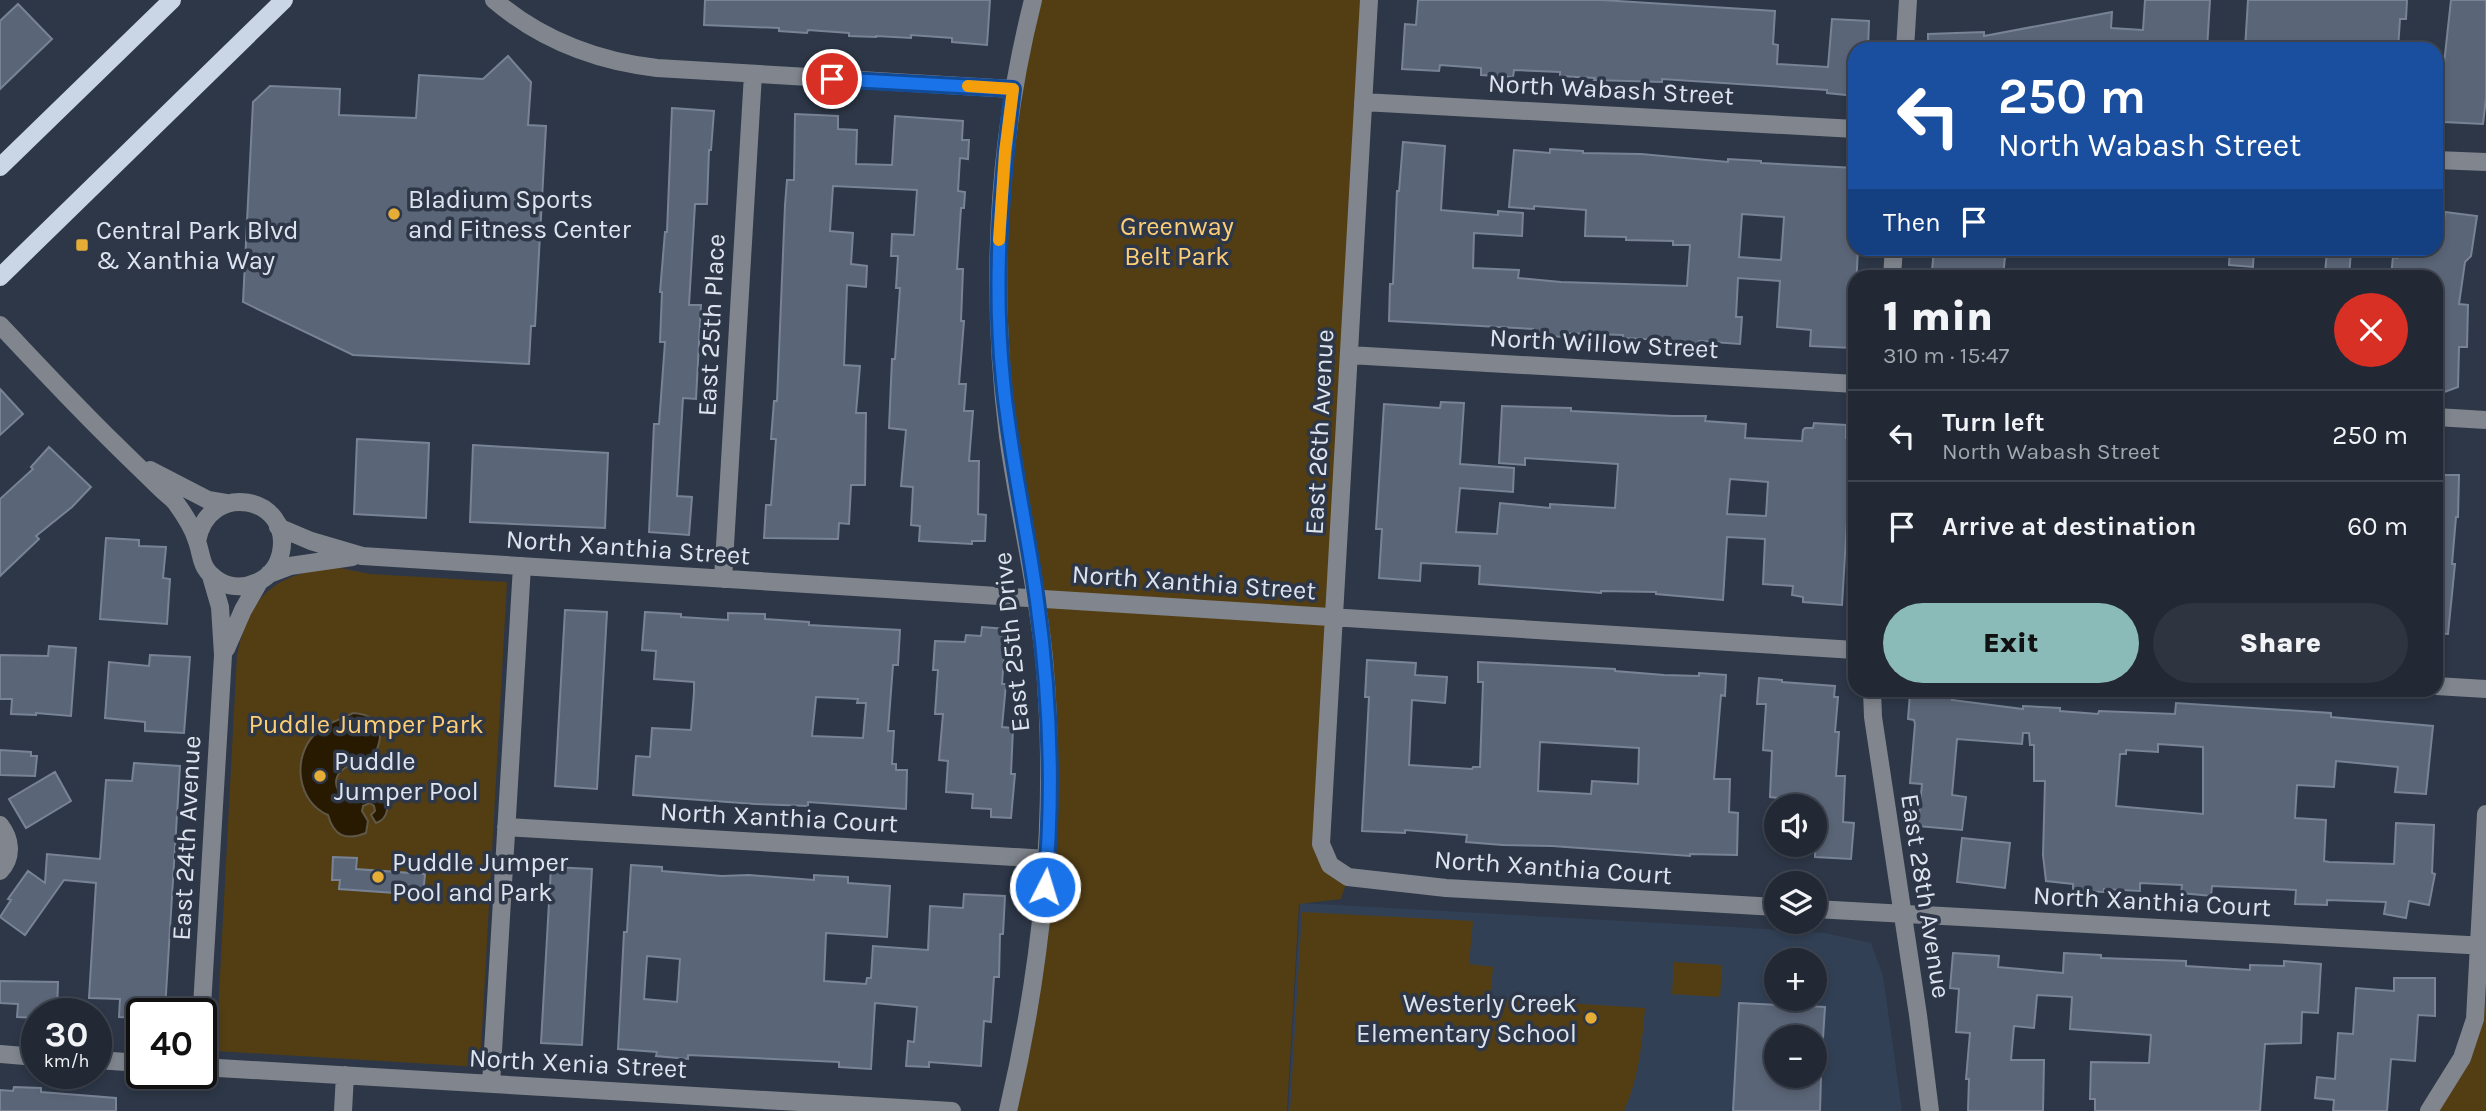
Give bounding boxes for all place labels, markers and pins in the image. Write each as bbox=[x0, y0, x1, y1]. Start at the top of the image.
pin bbox=[802, 49, 862, 109]
place label: Bladium Sports and Fitness Center bbox=[408, 184, 631, 245]
marker: Bladium Sports and Fitness Center bbox=[386, 206, 402, 222]
place label: Central Park Blvd & Xanthia Way bbox=[96, 215, 299, 276]
marker: Central Park Blvd & Xanthia Way bbox=[74, 237, 90, 253]
place label: Puddle Jumper Pool bbox=[334, 746, 479, 807]
marker: Puddle Jumper Pool bbox=[312, 768, 328, 784]
place label: Puddle Jumper Pool and Park bbox=[392, 847, 569, 908]
marker: Puddle Jumper Pool and Park bbox=[370, 869, 386, 885]
place label: Westerly Creek Elementary School bbox=[1356, 988, 1577, 1049]
marker: Westerly Creek Elementary School bbox=[1583, 1010, 1599, 1026]

